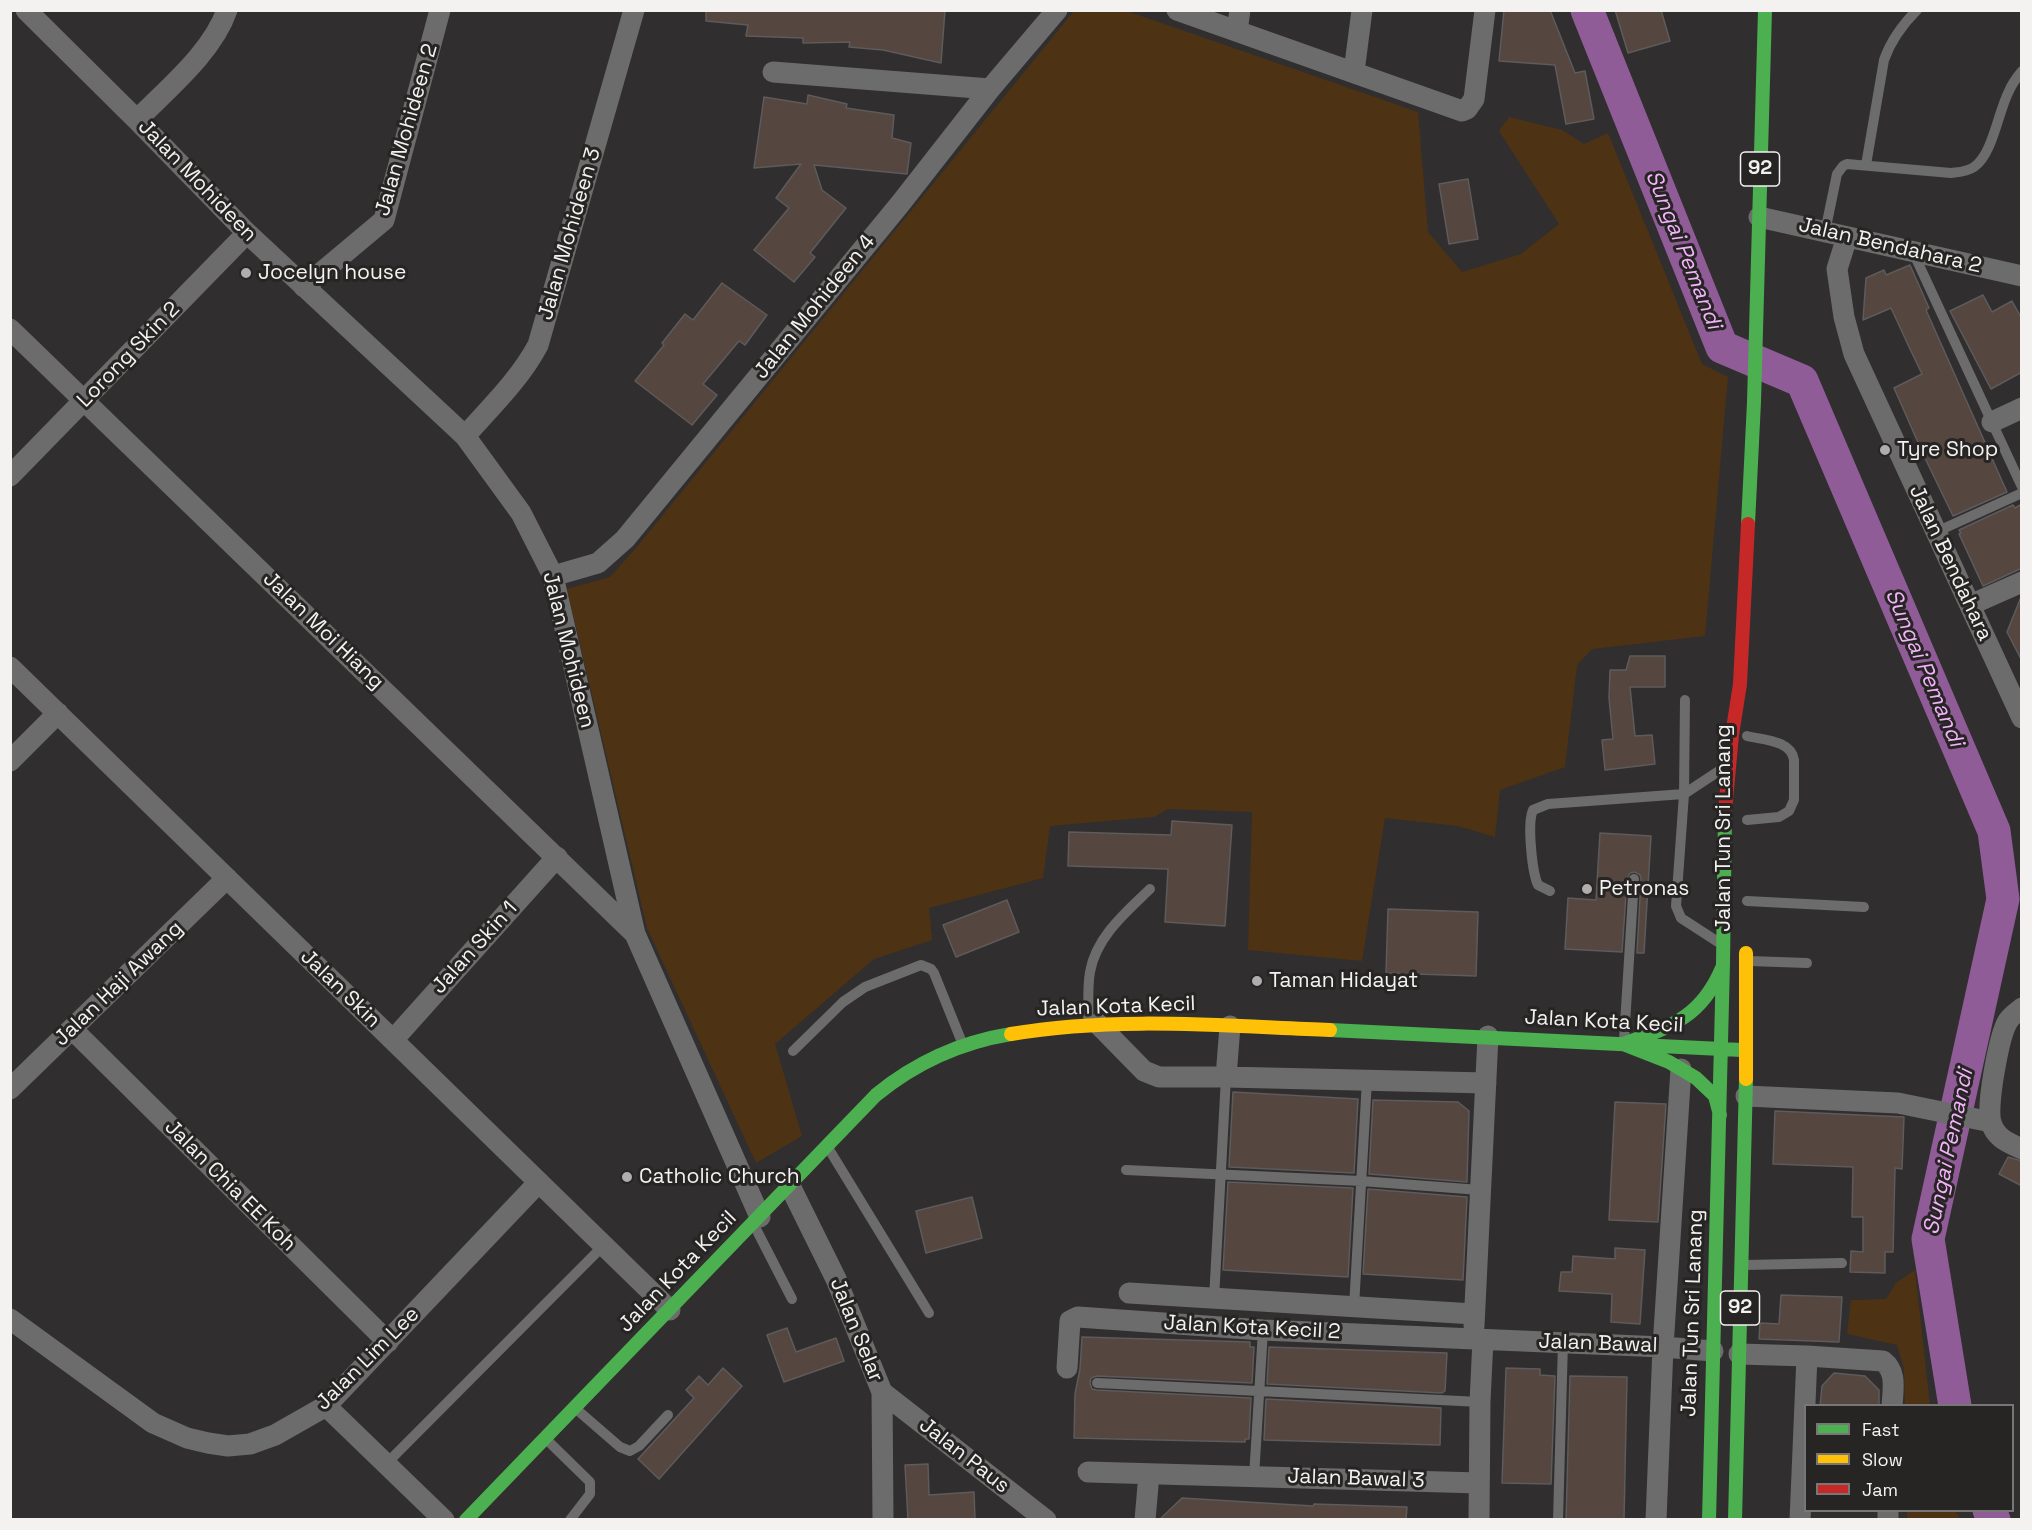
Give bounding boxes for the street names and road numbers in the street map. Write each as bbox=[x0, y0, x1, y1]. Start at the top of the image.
street label: Jalan Mohideen 2 bbox=[370, 41, 444, 219]
street label: Jalan Mohideen bbox=[132, 115, 262, 247]
street label: Jalan Mohideen 3 bbox=[533, 145, 607, 323]
road number: 92 bbox=[1740, 152, 1780, 186]
street label: Jalan Bendahara 2 bbox=[1796, 213, 1984, 279]
street label: Jalan Mohideen 4 bbox=[749, 230, 881, 384]
street label: Lorong Skin 2 bbox=[72, 297, 186, 413]
street label: Jalan Bendahara bbox=[1903, 481, 1997, 645]
street label: Jalan Moi Hiang bbox=[257, 567, 389, 695]
street label: Jalan Mohideen bbox=[536, 569, 600, 731]
street label: Jalan Tun Sri Lanang bbox=[1711, 724, 1737, 932]
street label: Jalan Skin 1 bbox=[427, 897, 523, 999]
street label: Jalan Haji Awang bbox=[49, 916, 189, 1052]
street label: Jalan Skin bbox=[295, 945, 385, 1033]
street label: Jalan Kota Kecil bbox=[1036, 992, 1196, 1022]
street label: Jalan Kota Kecil bbox=[1524, 1005, 1684, 1039]
street label: Jalan Chia EE Koh bbox=[159, 1115, 301, 1257]
street label: Jalan Kota Kecil bbox=[614, 1206, 742, 1338]
street label: Jalan Tun Sri Lanang bbox=[1677, 1209, 1709, 1417]
street label: Jalan Selar bbox=[824, 1274, 888, 1386]
road number: 92 bbox=[1720, 1291, 1760, 1325]
street label: Jalan Lim Lee bbox=[311, 1302, 425, 1416]
street label: Jalan Kota Kecil 2 bbox=[1163, 1311, 1341, 1345]
street label: Jalan Bawal bbox=[1538, 1329, 1658, 1359]
street label: Jalan Paus bbox=[914, 1413, 1014, 1499]
street label: Jalan Bawal 3 bbox=[1287, 1464, 1425, 1494]

